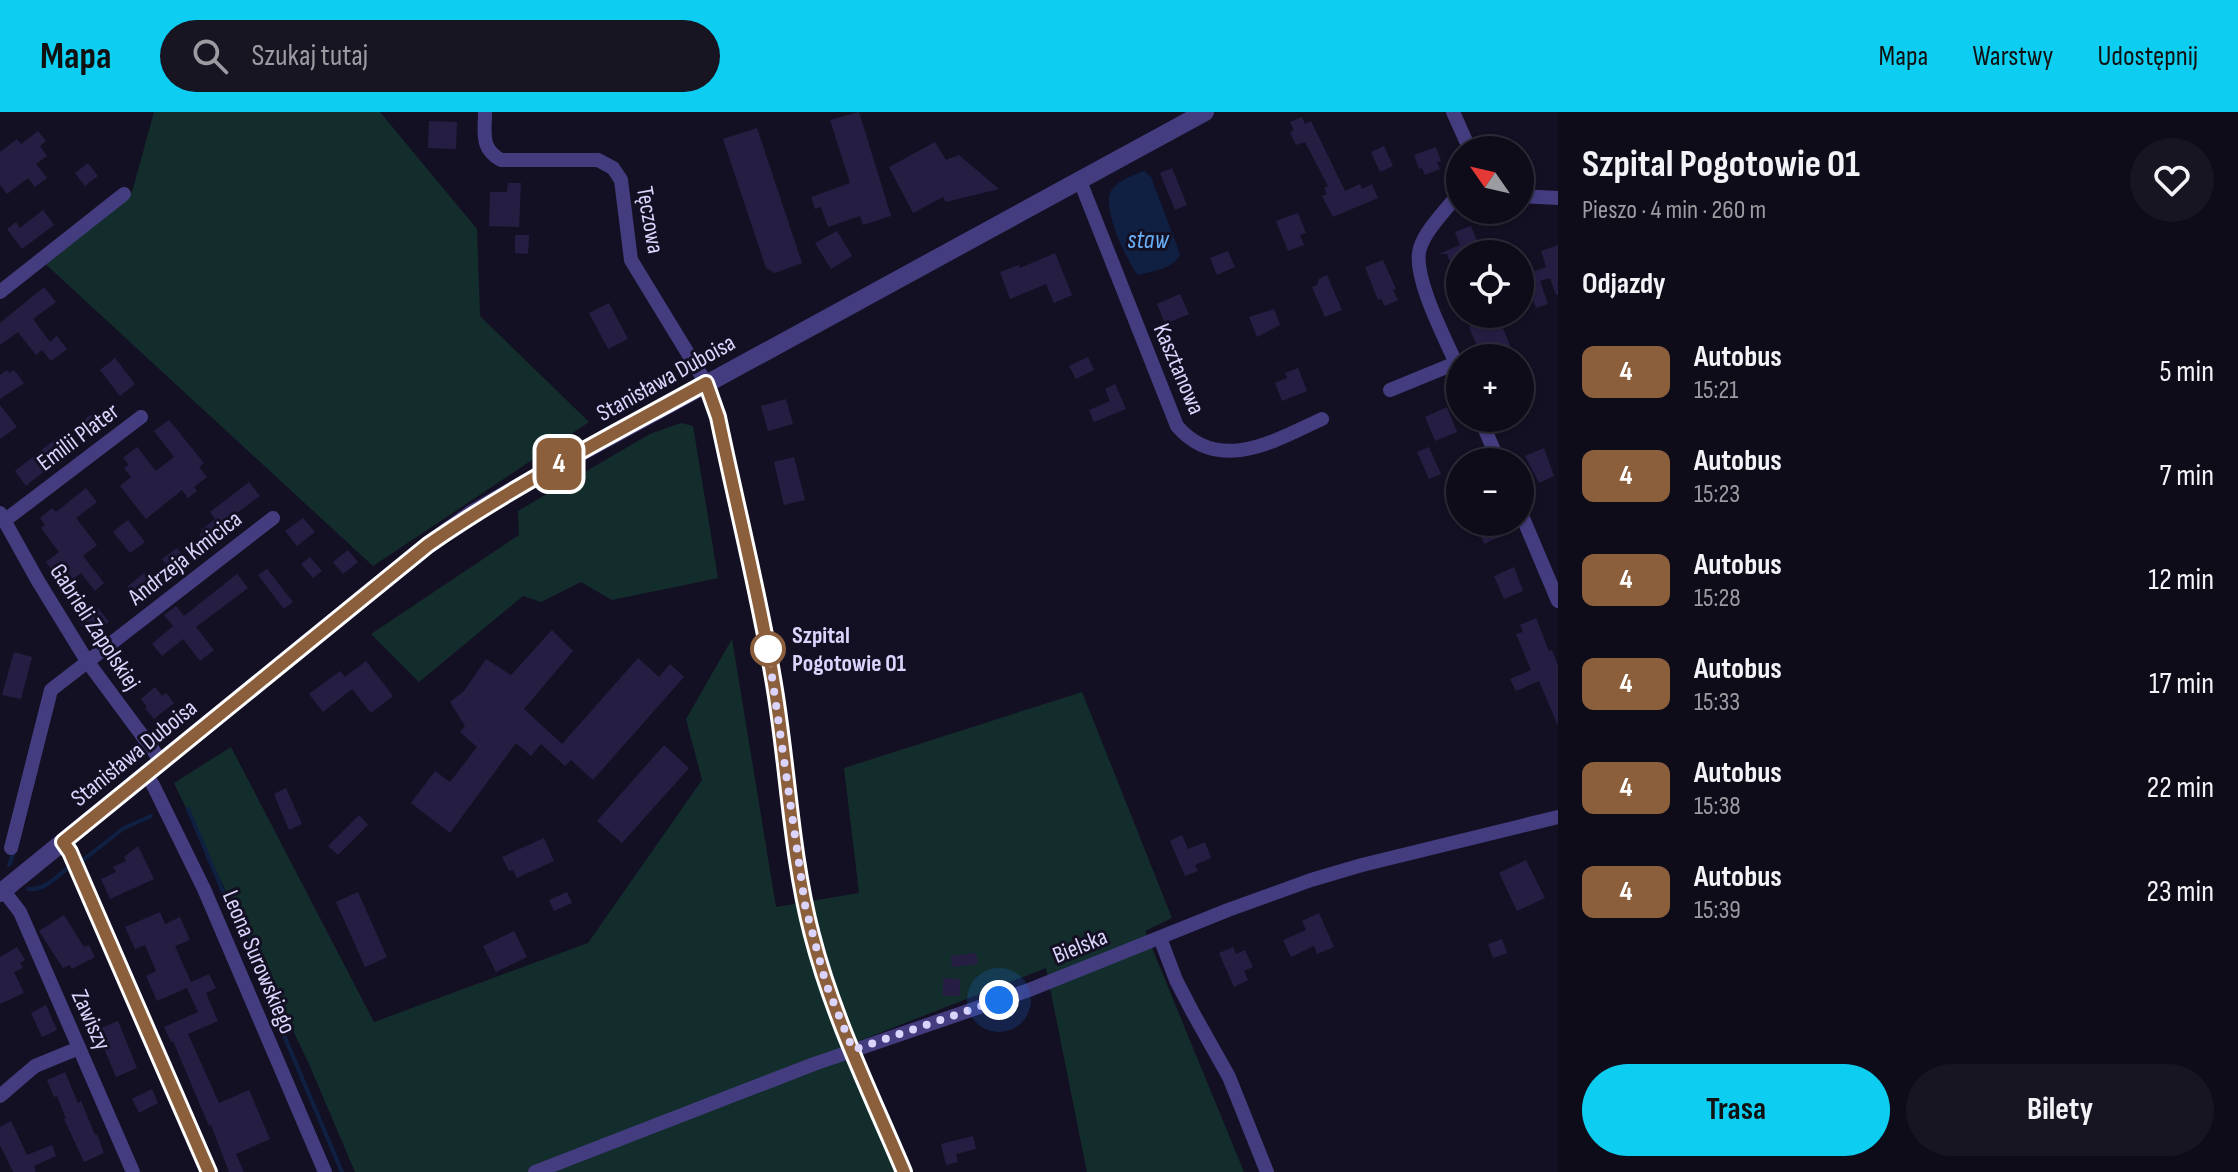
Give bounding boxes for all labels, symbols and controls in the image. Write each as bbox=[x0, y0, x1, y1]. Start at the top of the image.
search box bbox=[160, 20, 720, 92]
text: Mapa bbox=[40, 34, 112, 79]
icon: search bbox=[188, 34, 232, 78]
text: Szukaj tutaj bbox=[252, 38, 368, 74]
text: Mapa bbox=[1879, 40, 1928, 73]
text: Warstwy bbox=[1972, 40, 2053, 73]
text: Udostępnij bbox=[2097, 40, 2198, 73]
north arrow bbox=[1446, 136, 1534, 224]
map controls bbox=[1446, 136, 1534, 536]
button: heart bbox=[2130, 138, 2214, 222]
text: Szpital Pogotowie 01 bbox=[1582, 142, 1860, 187]
street label: Tęczowa bbox=[630, 184, 670, 256]
text: Pieszo · 4 min · 260 m bbox=[1582, 195, 1766, 226]
water label: staw bbox=[1127, 225, 1169, 256]
button: locate bbox=[1446, 240, 1534, 328]
text: Odjazdy bbox=[1582, 266, 1666, 302]
street label: Kasztanowa bbox=[1147, 319, 1211, 419]
street label: Stanisława Duboisa bbox=[592, 328, 740, 428]
text: Autobus bbox=[1694, 339, 1782, 375]
button: + bbox=[1446, 344, 1534, 432]
text: 5 min bbox=[2160, 354, 2214, 390]
text: 4 bbox=[1619, 355, 1633, 388]
text: 15:21 bbox=[1694, 375, 1738, 406]
street label: Emilii Plater bbox=[31, 397, 125, 477]
line badge: 4 bbox=[533, 438, 585, 490]
text: Autobus bbox=[1694, 443, 1782, 479]
text: 4 bbox=[552, 447, 566, 480]
button: − bbox=[1446, 448, 1534, 536]
text: 7 min bbox=[2160, 458, 2214, 494]
text: 4 bbox=[1619, 459, 1633, 492]
text: 15:23 bbox=[1694, 479, 1740, 510]
street label: Andrzeja Kmicica bbox=[122, 505, 248, 612]
text: Autobus bbox=[1694, 547, 1782, 583]
street label: Gabrieli Zapolskiej bbox=[43, 558, 147, 696]
text: 12 min bbox=[2148, 562, 2214, 598]
text: 4 bbox=[1619, 563, 1633, 596]
text: 15:28 bbox=[1694, 583, 1741, 614]
place label: Szpital Pogotowie 01 bbox=[792, 621, 907, 678]
marker: Szpital Pogotowie 01 bbox=[751, 632, 785, 666]
text: Autobus bbox=[1694, 651, 1782, 687]
text: 17 min bbox=[2149, 666, 2214, 702]
text: 4 bbox=[1619, 667, 1633, 700]
text: 15:33 bbox=[1694, 687, 1740, 718]
street label: Stanisława Duboisa bbox=[65, 693, 203, 813]
text: Autobus bbox=[1694, 755, 1782, 791]
text: 22 min bbox=[2147, 770, 2214, 806]
text: 4 bbox=[1619, 771, 1633, 804]
text: 15:38 bbox=[1694, 791, 1741, 822]
text: Autobus bbox=[1694, 859, 1782, 895]
text: 23 min bbox=[2147, 874, 2214, 910]
text: 4 bbox=[1619, 875, 1633, 908]
street label: Leona Surowskiego bbox=[216, 886, 302, 1038]
text: 15:39 bbox=[1694, 895, 1741, 926]
street label: Bielska bbox=[1048, 922, 1112, 970]
your location bbox=[979, 980, 1019, 1020]
street label: Zawiszy bbox=[65, 985, 117, 1055]
button: Trasa bbox=[1582, 1064, 1890, 1156]
button: Bilety bbox=[1906, 1064, 2214, 1156]

